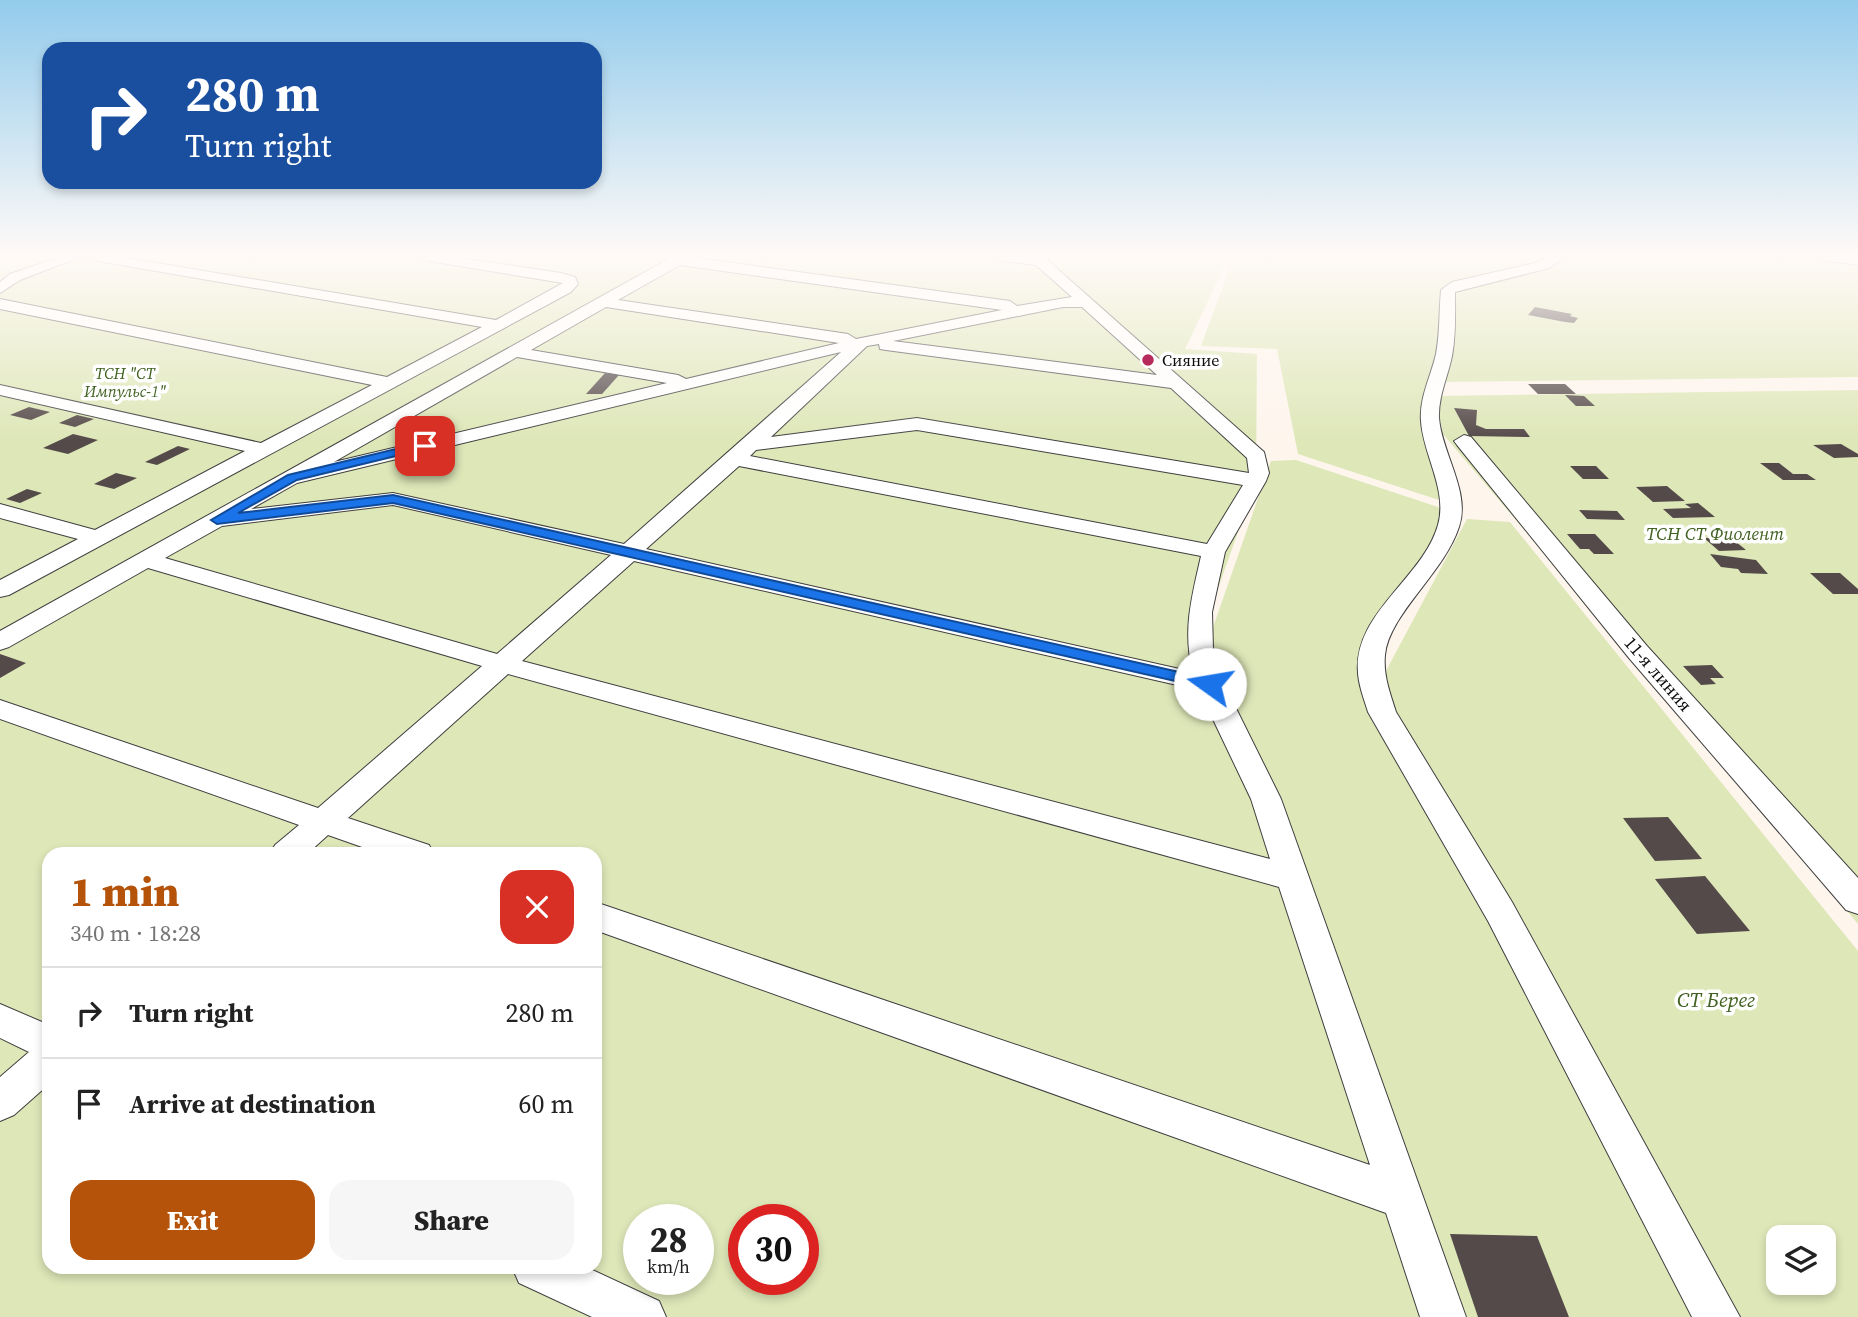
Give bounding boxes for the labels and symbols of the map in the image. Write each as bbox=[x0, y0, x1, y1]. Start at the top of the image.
place label: Сияние bbox=[1162, 349, 1219, 371]
marker: Сияние bbox=[1140, 352, 1156, 368]
park label: ТСН "СТ Импульс-1" bbox=[83, 362, 166, 402]
pin bbox=[395, 416, 455, 476]
park label: ТСН СТ Фиолент bbox=[1646, 521, 1784, 546]
street label: 11-я линия bbox=[1619, 631, 1698, 717]
position arrow bbox=[1173, 647, 1247, 721]
park label: СТ Берег bbox=[1677, 985, 1755, 1014]
speed limit sign: 30 bbox=[728, 1204, 819, 1295]

